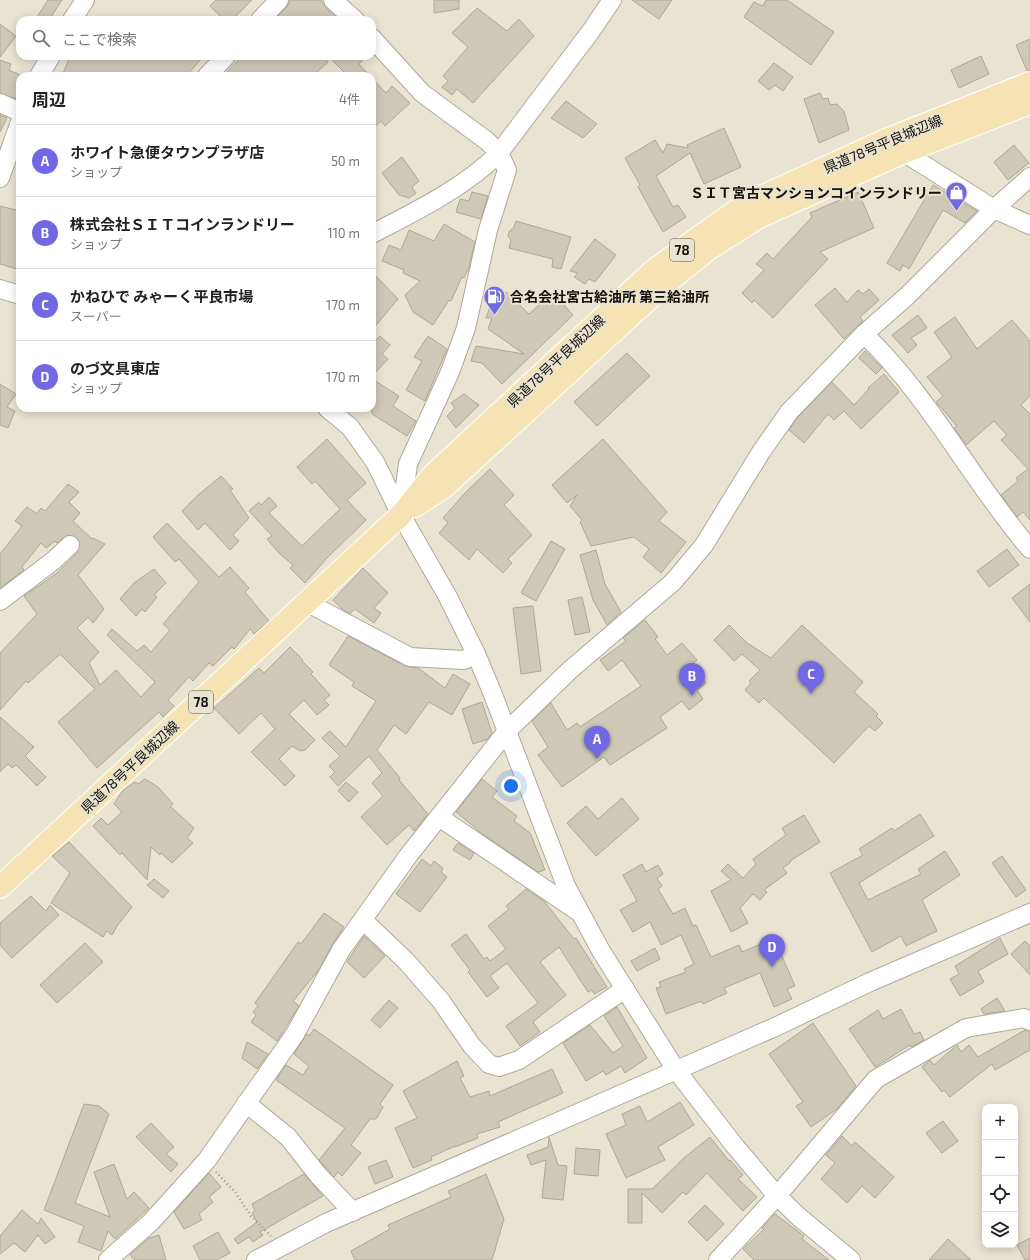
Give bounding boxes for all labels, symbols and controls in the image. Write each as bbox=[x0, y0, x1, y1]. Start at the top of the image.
search box bbox=[16, 16, 376, 60]
icon: search bbox=[30, 27, 52, 49]
text: ここで検索 bbox=[62, 30, 137, 48]
text: 周辺 bbox=[32, 89, 66, 109]
text: 4件 bbox=[339, 91, 360, 107]
street label: 県道78号平良城辺線 bbox=[821, 111, 945, 176]
text: ホワイト急便タウンプラザ店 bbox=[70, 143, 265, 161]
text: A bbox=[41, 153, 49, 169]
text: 50 m bbox=[331, 153, 360, 169]
text: ショップ bbox=[70, 164, 122, 180]
shop icon: ＳＩＴ宮古マンションコインランドリー bbox=[944, 180, 970, 213]
place label: ＳＩＴ宮古マンションコインランドリー bbox=[690, 184, 942, 201]
text: 株式会社ＳＩＴコインランドリー bbox=[70, 215, 295, 233]
text: B bbox=[41, 225, 49, 241]
text: 110 m bbox=[328, 225, 360, 241]
text: ショップ bbox=[70, 236, 122, 252]
road number: 78 bbox=[670, 239, 694, 261]
fuel station icon: 合名会社宮古給油所 第三給油所 bbox=[482, 284, 508, 317]
text: かねひで みゃーく平良市場 bbox=[70, 287, 253, 305]
place label: 合名会社宮古給油所 第三給油所 bbox=[510, 288, 709, 305]
text: C bbox=[41, 297, 49, 313]
text: 170 m bbox=[326, 297, 360, 313]
text: スーパー bbox=[70, 308, 122, 324]
street label: 県道78号平良城辺線 bbox=[503, 311, 608, 410]
text: のづ文具東店 bbox=[70, 359, 160, 377]
text: D bbox=[41, 369, 49, 385]
text: 170 m bbox=[326, 369, 360, 385]
text: ショップ bbox=[70, 380, 122, 396]
pin: C bbox=[798, 661, 824, 694]
pin: B bbox=[679, 663, 705, 696]
road number: 78 bbox=[189, 691, 213, 713]
street label: 県道78号平良城辺線 bbox=[77, 717, 182, 816]
pin: A bbox=[584, 726, 610, 759]
your location bbox=[501, 776, 521, 796]
pin: D bbox=[759, 934, 785, 967]
map controls bbox=[982, 1104, 1018, 1248]
button: + bbox=[982, 1104, 1018, 1140]
button: − bbox=[982, 1140, 1018, 1176]
button: locate bbox=[982, 1176, 1018, 1212]
button: layers bbox=[982, 1212, 1018, 1248]

